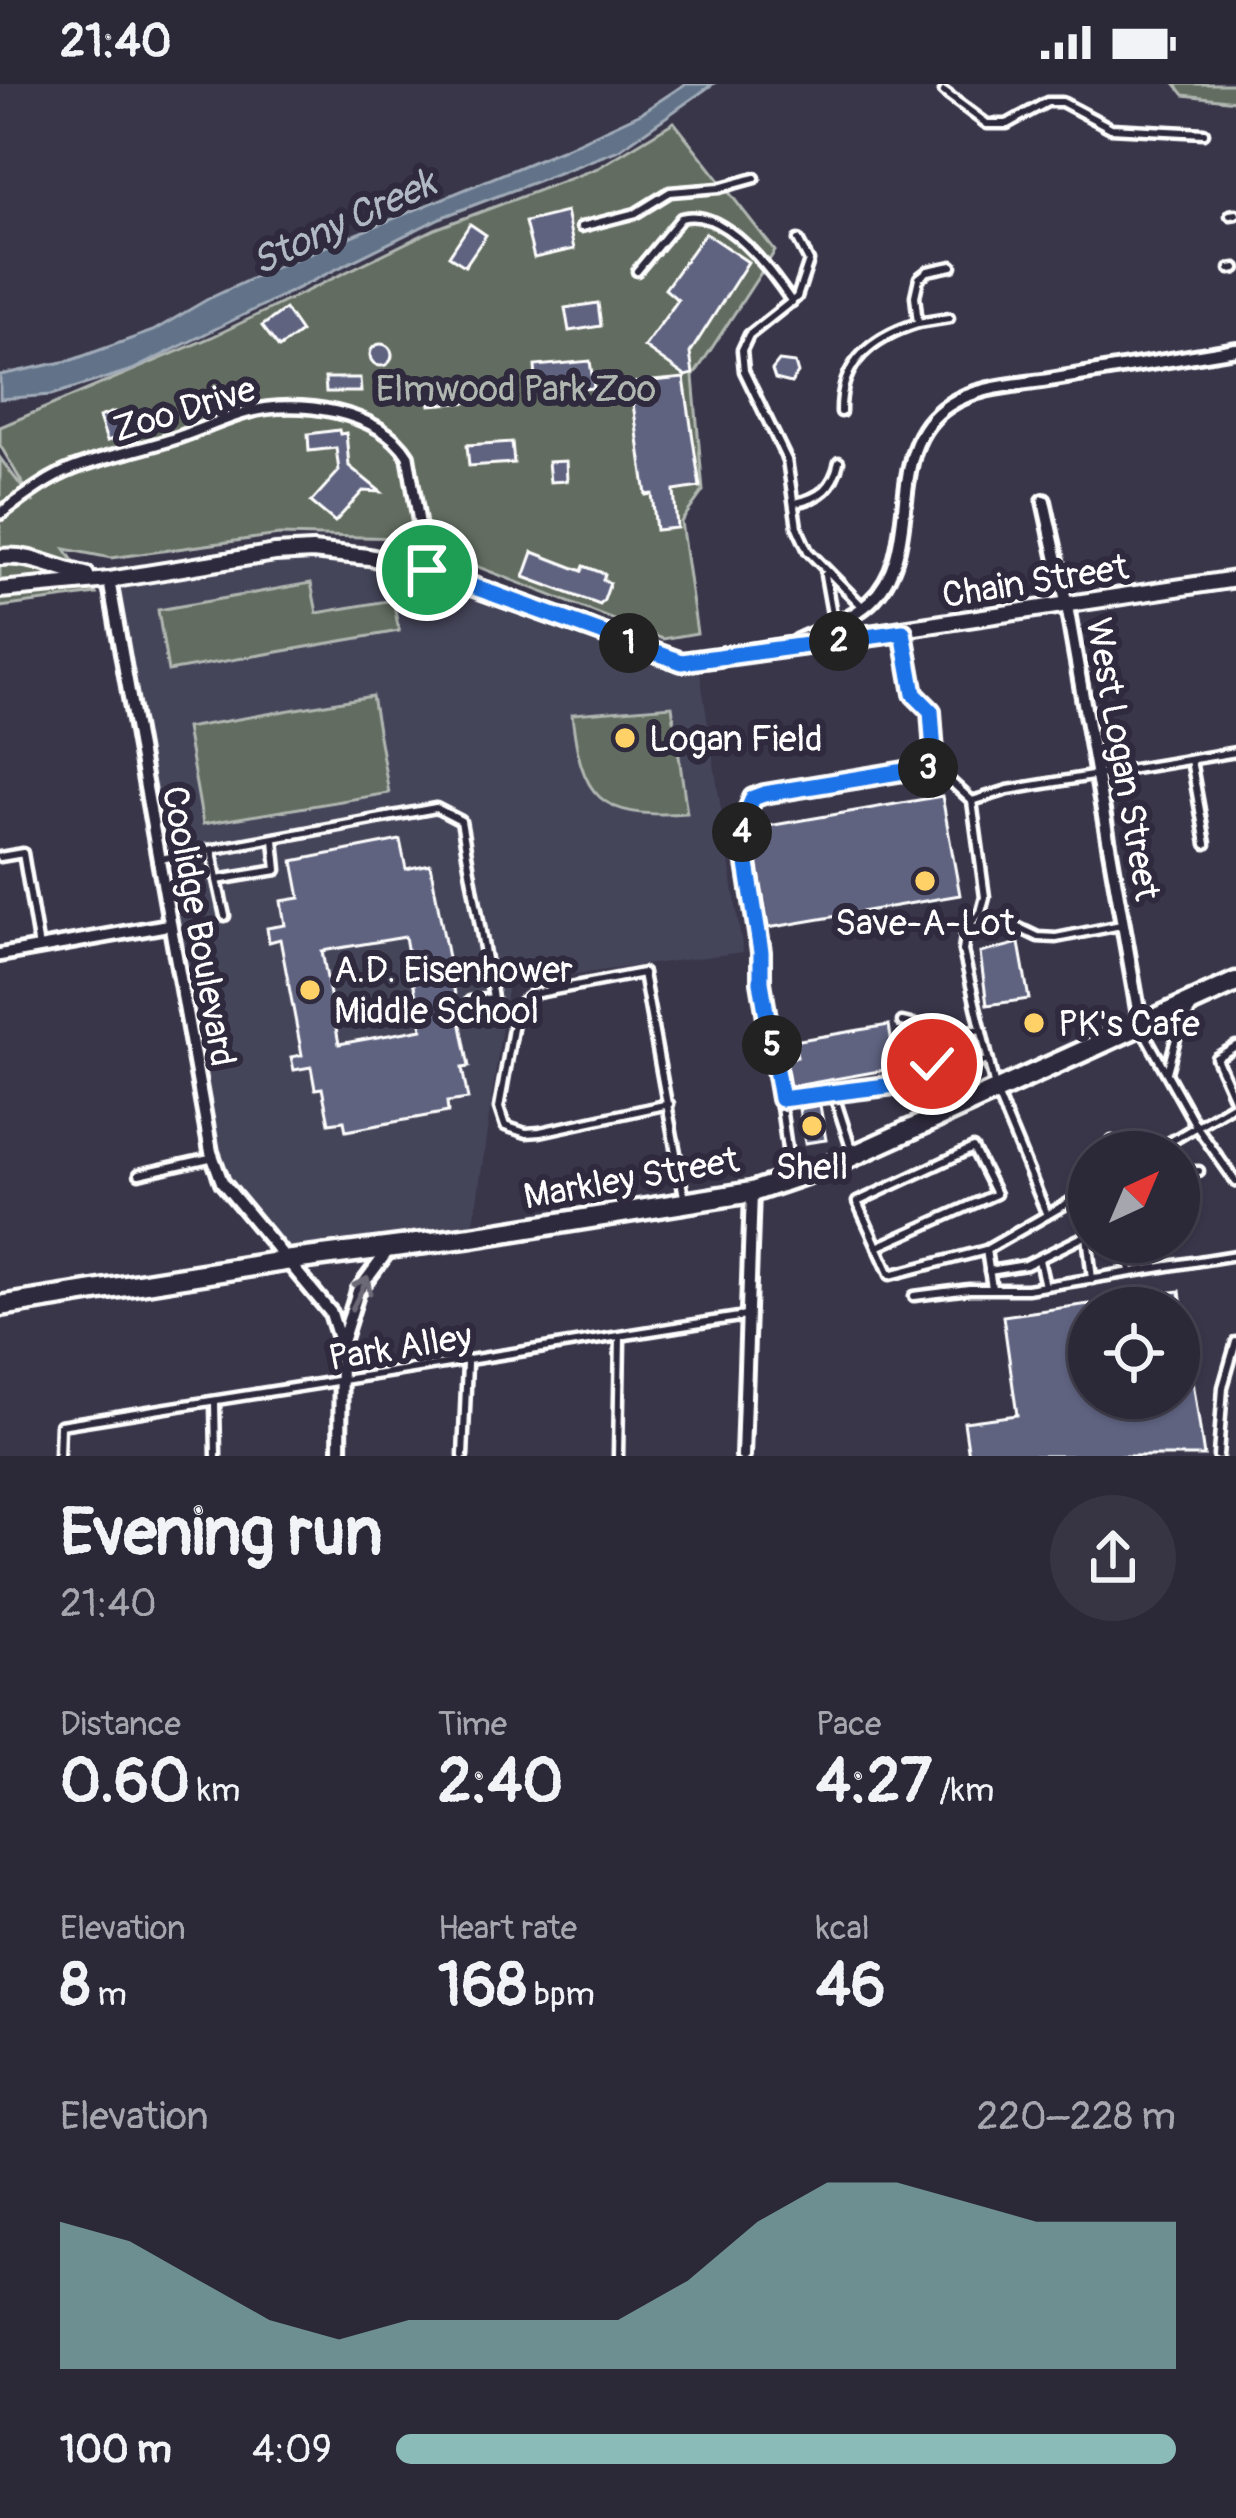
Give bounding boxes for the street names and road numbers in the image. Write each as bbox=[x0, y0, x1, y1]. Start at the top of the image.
street label: Zoo Drive bbox=[108, 366, 261, 452]
street label: Chain Street bbox=[939, 545, 1132, 618]
street label: West Logan Street bbox=[1076, 614, 1170, 905]
street label: Coolidge Boulevard bbox=[152, 783, 245, 1070]
street label: Markley Street bbox=[520, 1137, 743, 1220]
street label: Park Alley bbox=[325, 1314, 475, 1381]

